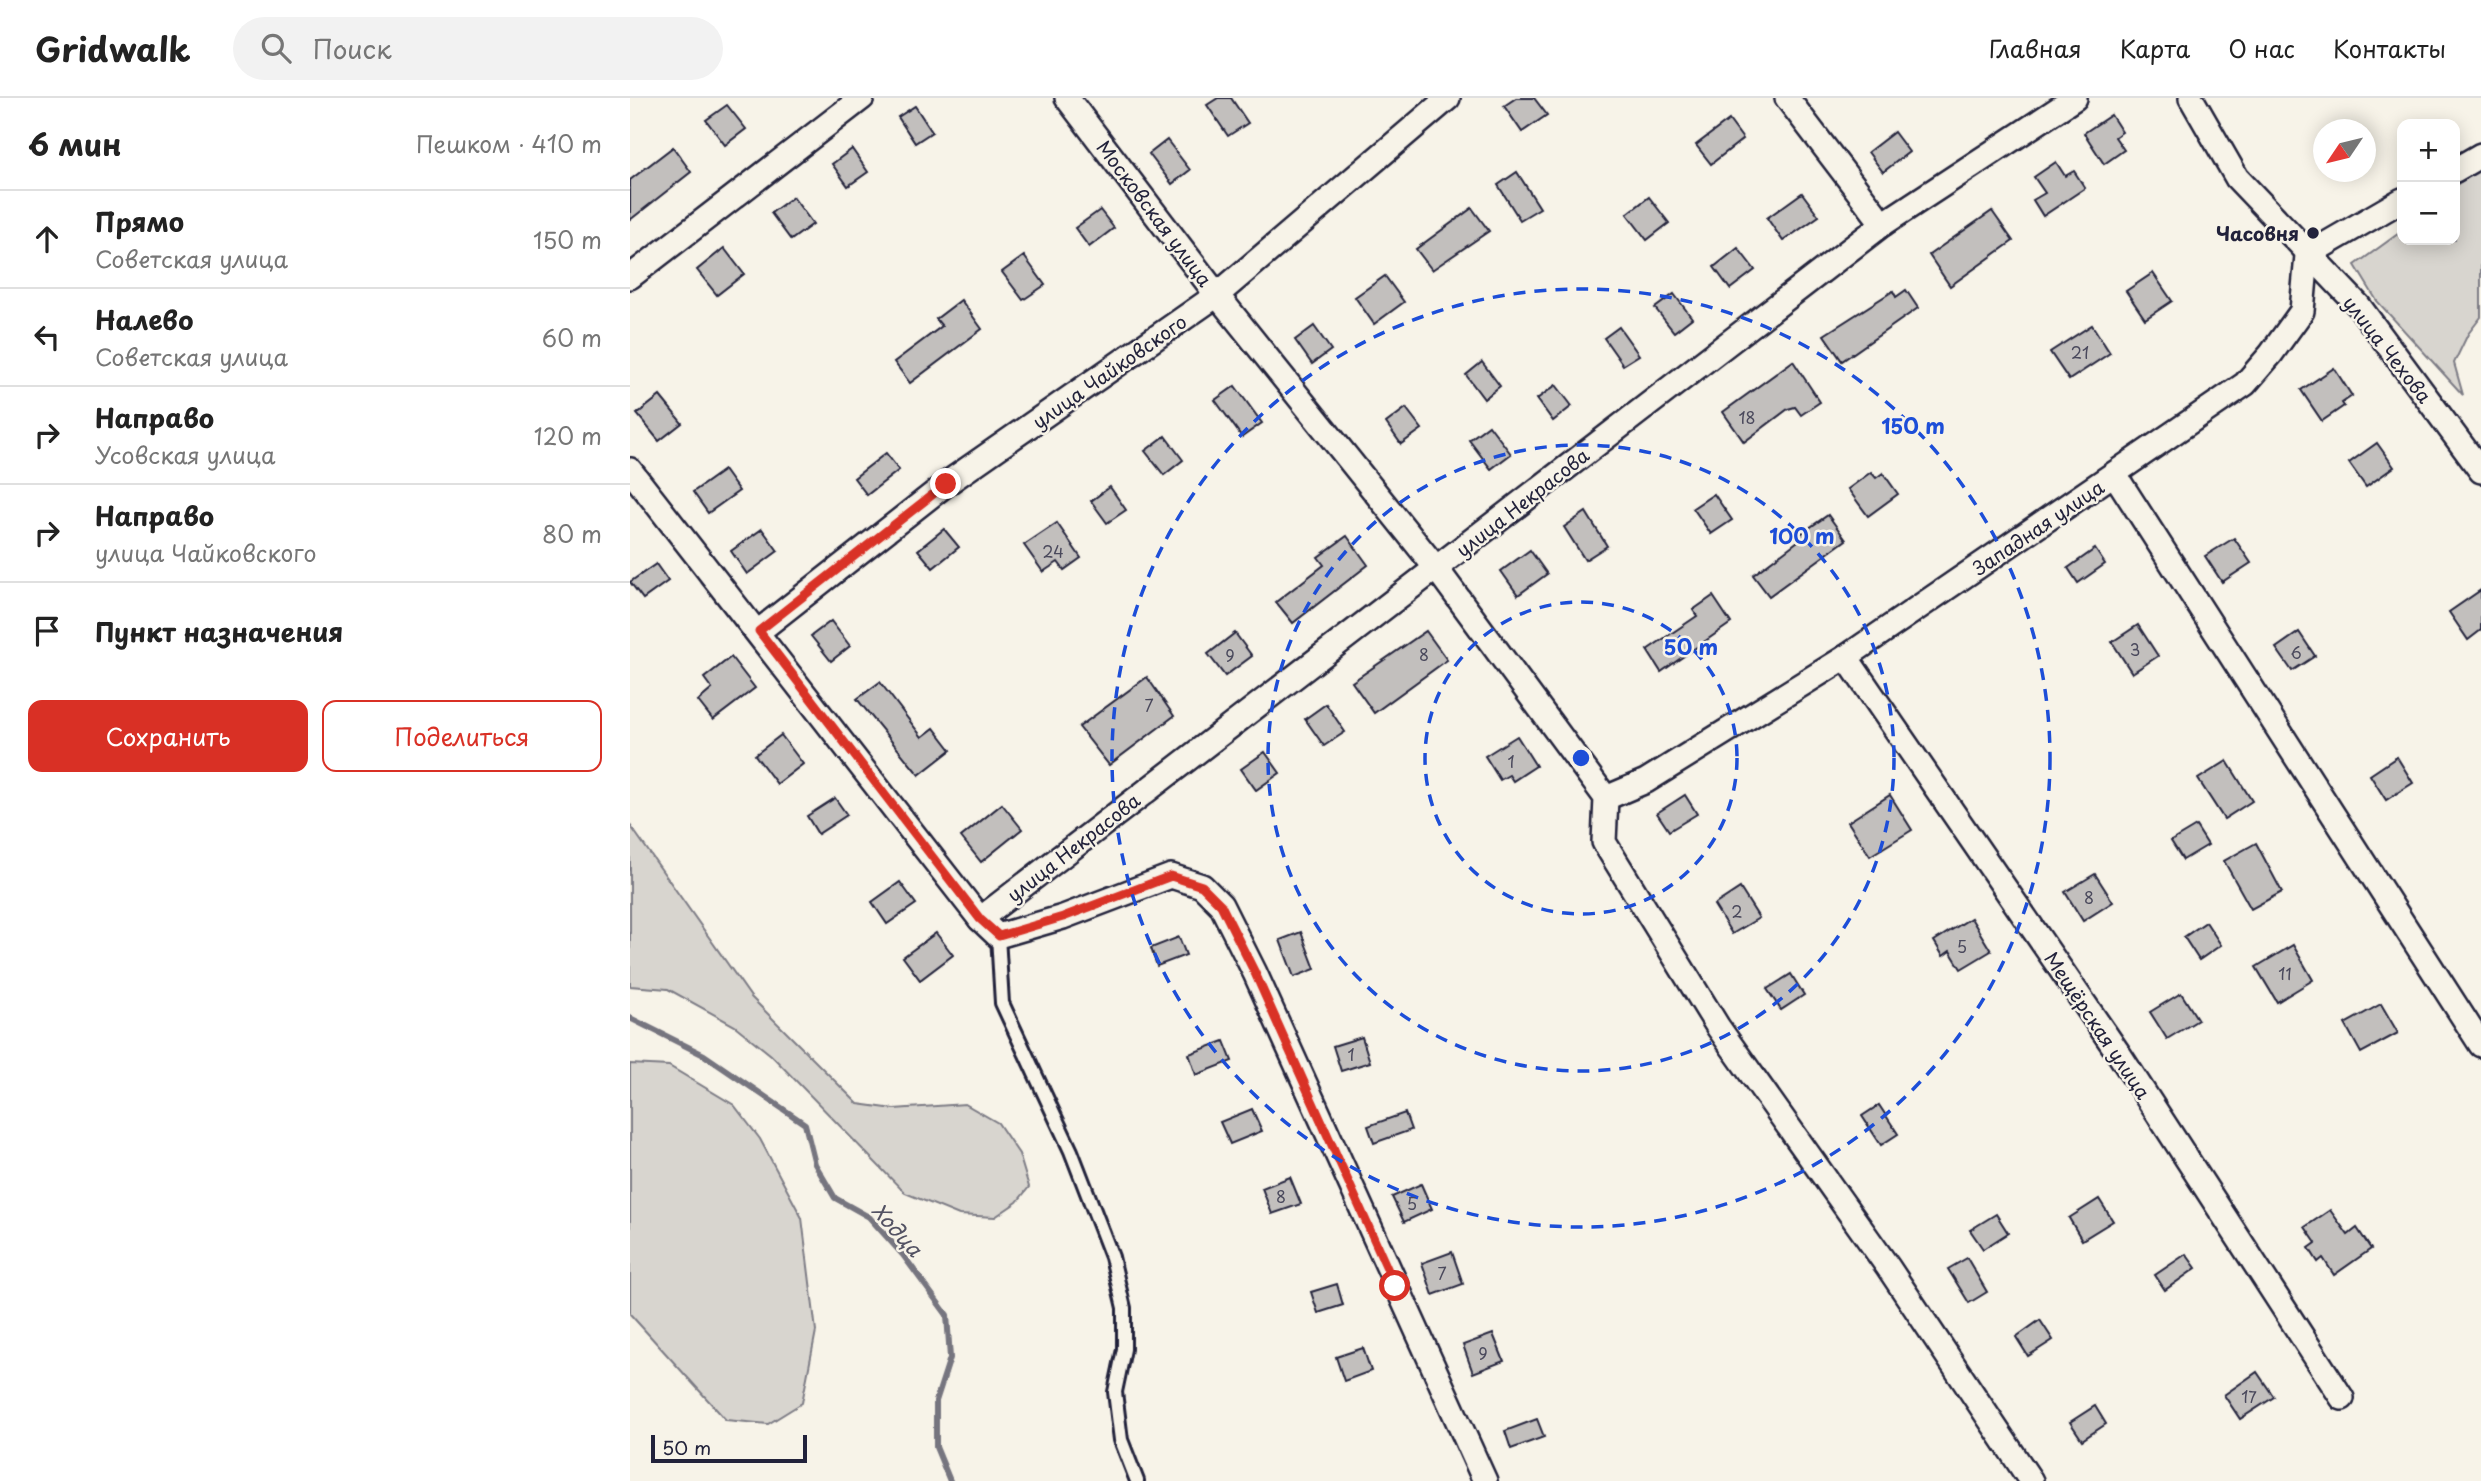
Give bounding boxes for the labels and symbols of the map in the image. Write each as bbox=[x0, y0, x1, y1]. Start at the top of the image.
north arrow bbox=[2313, 119, 2376, 182]
street label: Московская улица bbox=[1091, 134, 1219, 292]
place label: Часовня bbox=[2216, 219, 2299, 247]
marker: Часовня bbox=[2305, 225, 2321, 241]
street label: улица Чехова bbox=[2337, 289, 2439, 409]
street label: улица Чайковского bbox=[1026, 307, 1192, 435]
house number: 21 bbox=[2071, 340, 2089, 364]
house number: 18 bbox=[1738, 405, 1756, 429]
text: 150 m bbox=[1881, 409, 1945, 441]
street label: улица Некрасова bbox=[1449, 441, 1595, 563]
route end bbox=[930, 468, 961, 499]
street label: Западная улица bbox=[1967, 473, 2109, 581]
text: 100 m bbox=[1769, 519, 1835, 551]
house number: 24 bbox=[1042, 539, 1064, 563]
text: 50 m bbox=[1664, 630, 1718, 662]
house number: 3 bbox=[2130, 637, 2140, 661]
house number: 6 bbox=[2290, 640, 2302, 664]
house number: 8 bbox=[1419, 642, 1429, 666]
house number: 9 bbox=[1225, 643, 1235, 667]
house number: 7 bbox=[1144, 693, 1154, 717]
centre of rings bbox=[1569, 746, 1593, 770]
house number: 1 bbox=[1507, 749, 1515, 773]
street label: улица Некрасова bbox=[1000, 786, 1146, 908]
house number: 8 bbox=[2084, 885, 2094, 909]
house number: 2 bbox=[1731, 899, 1743, 923]
house number: 5 bbox=[1957, 934, 1967, 958]
street label: Мещёрская улица bbox=[2038, 946, 2158, 1104]
house number: 11 bbox=[2278, 961, 2292, 985]
house number: 1 bbox=[1347, 1042, 1355, 1066]
house number: 8 bbox=[1276, 1184, 1286, 1208]
house number: 5 bbox=[1407, 1191, 1417, 1215]
water label: Ходца bbox=[865, 1195, 932, 1264]
house number: 7 bbox=[1437, 1261, 1447, 1285]
route start bbox=[1379, 1270, 1410, 1301]
house number: 9 bbox=[1478, 1341, 1488, 1365]
house number: 17 bbox=[2241, 1384, 2257, 1408]
scale bar bbox=[651, 1432, 807, 1464]

